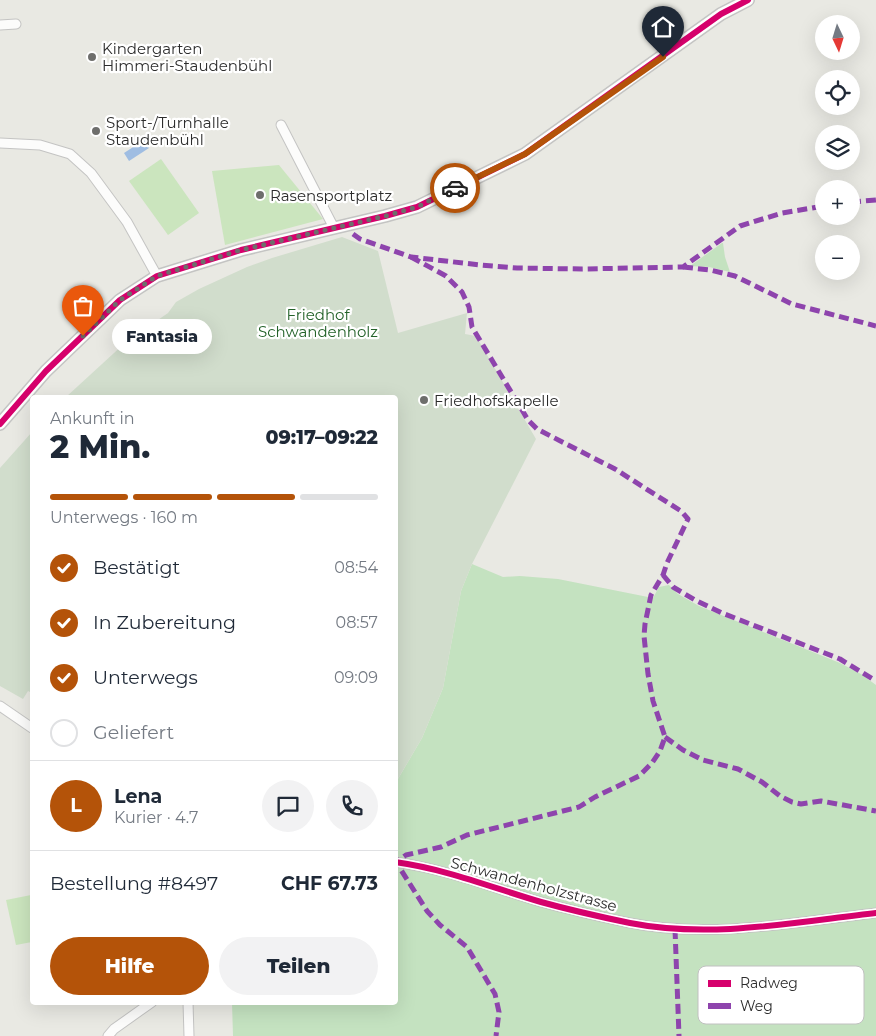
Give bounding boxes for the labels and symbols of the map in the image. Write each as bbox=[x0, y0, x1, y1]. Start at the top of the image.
pin bbox=[642, 6, 684, 57]
north arrow bbox=[815, 15, 860, 60]
place label: Kindergarten Himmeri-Staudenbühl bbox=[102, 39, 272, 75]
marker: Kindergarten Himmeri-Staudenbühl bbox=[86, 51, 98, 63]
place label: Sport-/Turnhalle Staudenbühl bbox=[106, 113, 229, 149]
marker: Sport-/Turnhalle Staudenbühl bbox=[90, 125, 102, 137]
courier bbox=[430, 163, 480, 213]
place label: Rasensportplatz bbox=[270, 186, 393, 205]
marker: Rasensportplatz bbox=[254, 189, 266, 201]
pin bbox=[62, 285, 104, 336]
park label: Friedhof Schwandenholz bbox=[258, 305, 378, 341]
callout: Fantasia bbox=[113, 318, 213, 354]
place label: Friedhofskapelle bbox=[434, 391, 559, 410]
marker: Friedhofskapelle bbox=[418, 394, 430, 406]
street label: Schwandenholzstrasse bbox=[449, 853, 619, 915]
legend bbox=[698, 966, 864, 1024]
text: Radweg bbox=[740, 974, 798, 992]
text: Weg bbox=[740, 997, 773, 1015]

